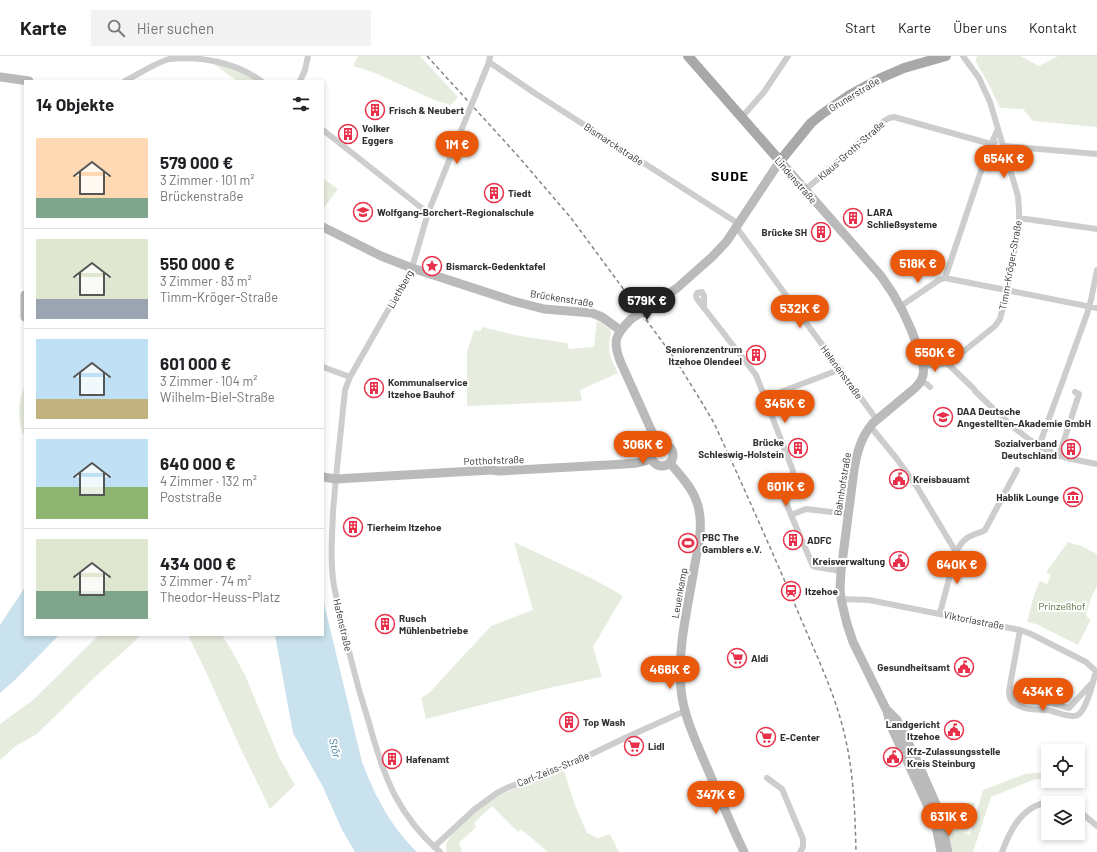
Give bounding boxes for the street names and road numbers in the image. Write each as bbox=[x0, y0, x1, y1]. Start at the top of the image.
street label: Grunerstraße bbox=[826, 74, 882, 114]
street label: Klaus-Groth-Straße bbox=[815, 118, 887, 182]
street label: Bismarckstraße bbox=[582, 120, 646, 168]
street label: Lindenstraße bbox=[773, 154, 819, 206]
street label: Timm-Kröger-Straße bbox=[996, 219, 1024, 311]
street label: Liethberg bbox=[385, 268, 415, 310]
street label: Brückenstraße bbox=[529, 287, 595, 309]
street label: Helenenstraße bbox=[818, 343, 866, 401]
street label: Bahnhofstraße bbox=[831, 451, 853, 517]
street label: Potthofstraße bbox=[464, 453, 524, 467]
street label: Leuenkamp bbox=[669, 567, 689, 619]
street label: Hafenstraße bbox=[331, 598, 355, 652]
street label: Viktoriastraße bbox=[943, 608, 1005, 632]
street label: Carl-Zeiss-Straße bbox=[515, 749, 591, 789]

